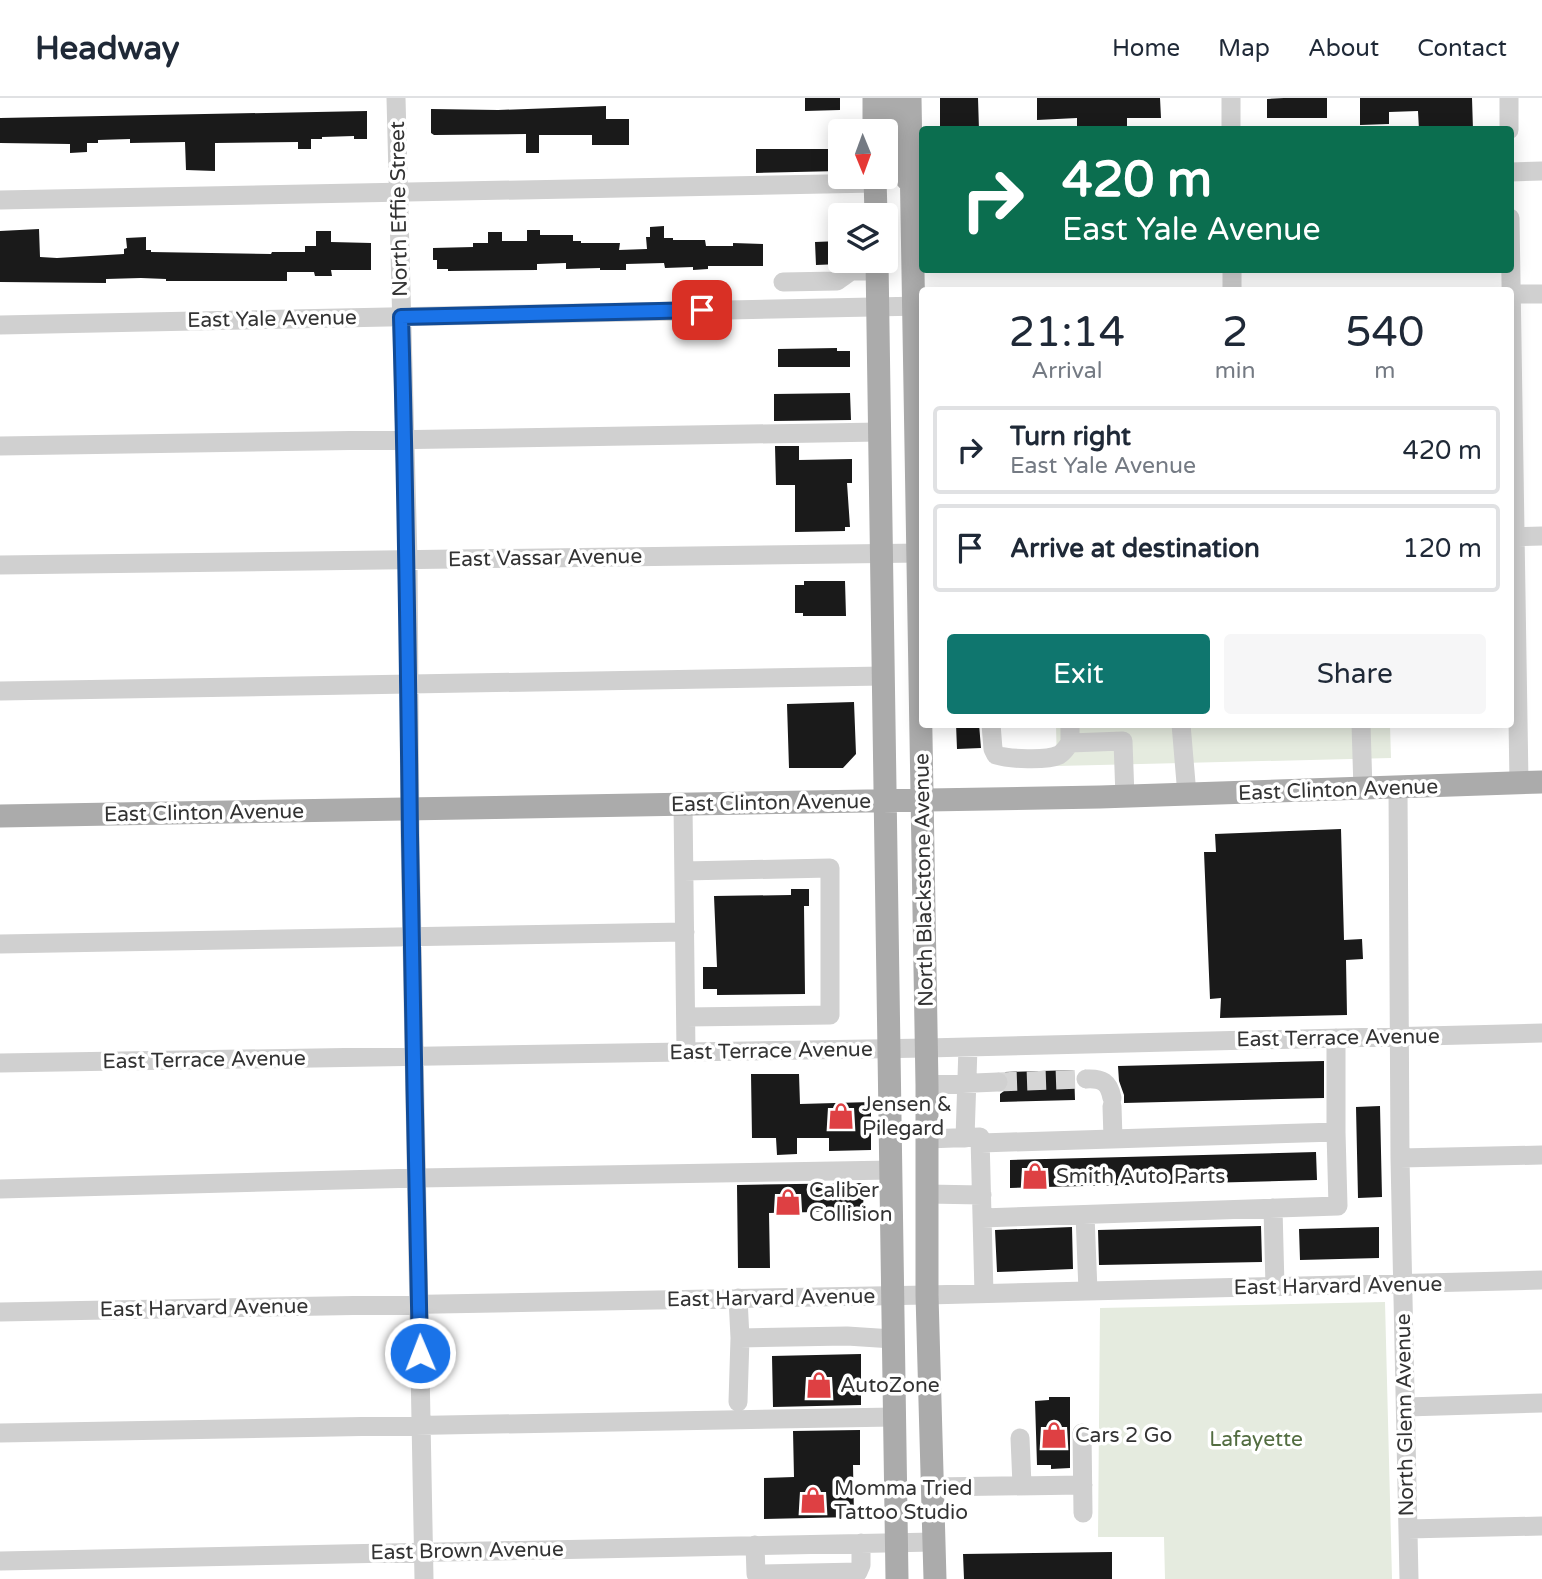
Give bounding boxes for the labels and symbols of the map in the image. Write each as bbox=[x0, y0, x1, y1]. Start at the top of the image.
north arrow bbox=[828, 119, 898, 189]
street label: North Effie Street bbox=[385, 121, 413, 297]
pin bbox=[672, 280, 732, 340]
street label: East Yale Avenue bbox=[187, 305, 357, 333]
street label: East Vassar Avenue bbox=[448, 544, 642, 572]
street label: North Blackstone Avenue bbox=[909, 753, 939, 1007]
street label: East Clinton Avenue bbox=[1238, 774, 1439, 806]
street label: East Clinton Avenue bbox=[671, 789, 871, 817]
street label: East Clinton Avenue bbox=[104, 799, 304, 827]
street label: East Terrace Avenue bbox=[1236, 1024, 1440, 1052]
street label: East Terrace Avenue bbox=[669, 1037, 873, 1065]
street label: East Terrace Avenue bbox=[102, 1046, 306, 1074]
place label: Jensen & Pilegard bbox=[862, 1092, 952, 1141]
shop icon: Jensen & Pilegard bbox=[826, 1101, 856, 1131]
shop icon: Smith Auto Parts bbox=[1020, 1161, 1050, 1191]
place label: Smith Auto Parts bbox=[1056, 1164, 1225, 1189]
place label: Caliber Collision bbox=[809, 1178, 893, 1227]
shop icon: Caliber Collision bbox=[773, 1187, 803, 1217]
street label: East Harvard Avenue bbox=[1233, 1272, 1443, 1300]
street label: East Harvard Avenue bbox=[666, 1284, 876, 1312]
street label: East Harvard Avenue bbox=[99, 1294, 309, 1322]
street label: North Glenn Avenue bbox=[1391, 1313, 1419, 1517]
position arrow bbox=[383, 1316, 457, 1390]
shop icon: AutoZone bbox=[804, 1370, 834, 1400]
place label: AutoZone bbox=[840, 1373, 940, 1398]
shop icon: Cars 2 Go bbox=[1039, 1420, 1069, 1450]
place label: Cars 2 Go bbox=[1075, 1423, 1172, 1448]
park label: Lafayette bbox=[1209, 1427, 1303, 1452]
place label: Momma Tried Tattoo Studio bbox=[834, 1476, 973, 1525]
shop icon: Momma Tried Tattoo Studio bbox=[798, 1485, 828, 1515]
street label: East Brown Avenue bbox=[370, 1537, 564, 1565]

